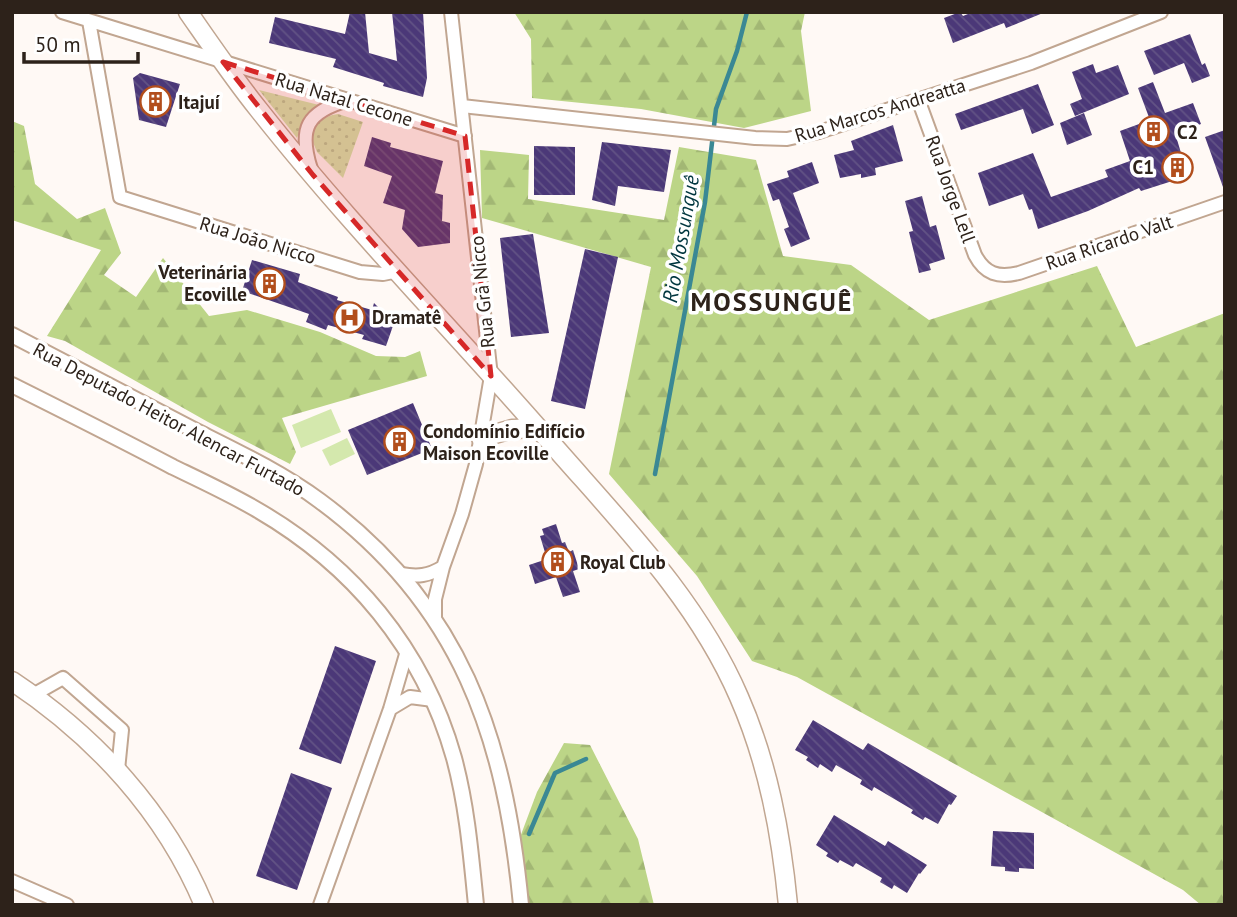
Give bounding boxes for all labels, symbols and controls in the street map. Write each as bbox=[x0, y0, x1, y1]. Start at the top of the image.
scale bar bbox=[24, 21, 138, 65]
text: 50 m bbox=[35, 31, 81, 58]
street label: Rua Natal Cecone bbox=[272, 67, 416, 131]
street label: Rua Marcos Andreatta bbox=[792, 73, 968, 147]
building icon: Itajuí bbox=[138, 85, 172, 119]
place label: Itajuí bbox=[178, 90, 220, 114]
building icon: C2 bbox=[1137, 115, 1171, 149]
place label: C2 bbox=[1177, 120, 1198, 144]
street label: Rua Jorge Lell bbox=[921, 132, 982, 246]
building icon: C1 bbox=[1160, 150, 1194, 184]
place label: C1 bbox=[1133, 155, 1154, 179]
water label: Rio Mossunguê bbox=[656, 173, 705, 305]
street label: Rua Ricardo Valt bbox=[1042, 209, 1176, 275]
street label: Rua João Nicco bbox=[197, 211, 319, 269]
street label: Rua Grã Nicco bbox=[464, 235, 500, 349]
place label: Veterinária Ecoville bbox=[157, 260, 247, 306]
building icon: Veterinária Ecoville bbox=[253, 266, 287, 300]
district label: MOSSUNGUÊ bbox=[691, 285, 853, 318]
hospital icon: Dramatê bbox=[332, 300, 366, 334]
place label: Dramatê bbox=[372, 305, 441, 329]
street label: Rua Deputado Heitor Alencar Furtado bbox=[29, 337, 309, 501]
place label: Condomínio Edifício Maison Ecoville bbox=[423, 419, 585, 465]
building icon: Condomínio Edifício Maison Ecoville bbox=[383, 425, 417, 459]
building icon: Royal Club bbox=[540, 545, 574, 579]
place label: Royal Club bbox=[580, 550, 666, 574]

